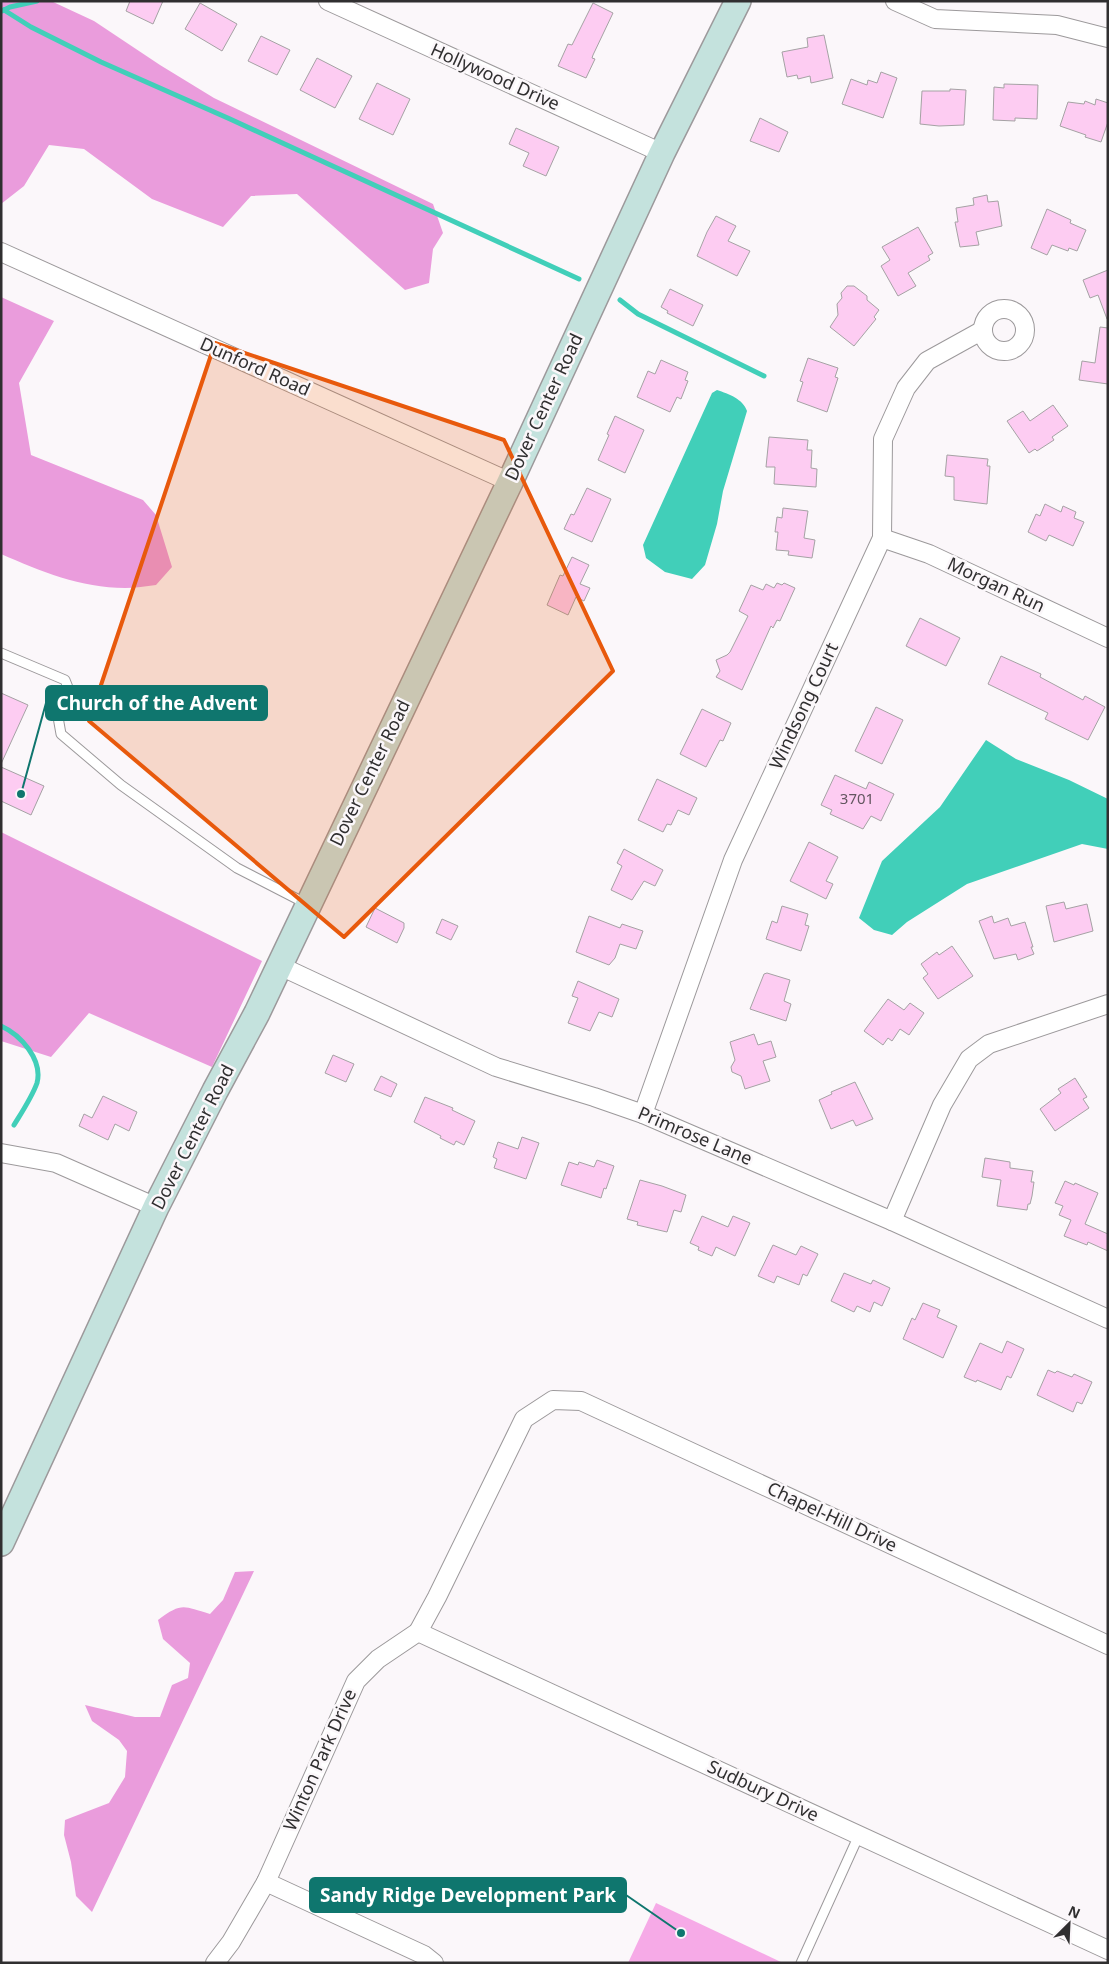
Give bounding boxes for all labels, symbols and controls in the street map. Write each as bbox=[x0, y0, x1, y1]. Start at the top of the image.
street label: Hollywood Drive bbox=[427, 37, 564, 115]
street label: Dover Center Road bbox=[498, 329, 588, 484]
street label: Dunford Road bbox=[196, 331, 314, 401]
street label: Morgan Run bbox=[944, 551, 1049, 617]
street label: Windsong Court bbox=[763, 638, 843, 773]
callout: Church of the Advent bbox=[46, 686, 267, 720]
text: Church of the Advent bbox=[56, 690, 258, 716]
street label: Dover Center Road bbox=[323, 696, 415, 850]
house number: 3701 bbox=[840, 788, 874, 808]
street label: Dover Center Road bbox=[145, 1060, 239, 1213]
street label: Primrose Lane bbox=[635, 1100, 756, 1170]
street label: Chapel-Hill Drive bbox=[764, 1475, 901, 1557]
street label: Winton Park Drive bbox=[277, 1685, 361, 1834]
street label: Sudbury Drive bbox=[704, 1754, 823, 1826]
callout: Sandy Ridge Development Park bbox=[310, 1878, 626, 1912]
text: Sandy Ridge Development Park bbox=[320, 1882, 616, 1908]
north arrow bbox=[1044, 1899, 1094, 1949]
text: N bbox=[1065, 1901, 1084, 1923]

